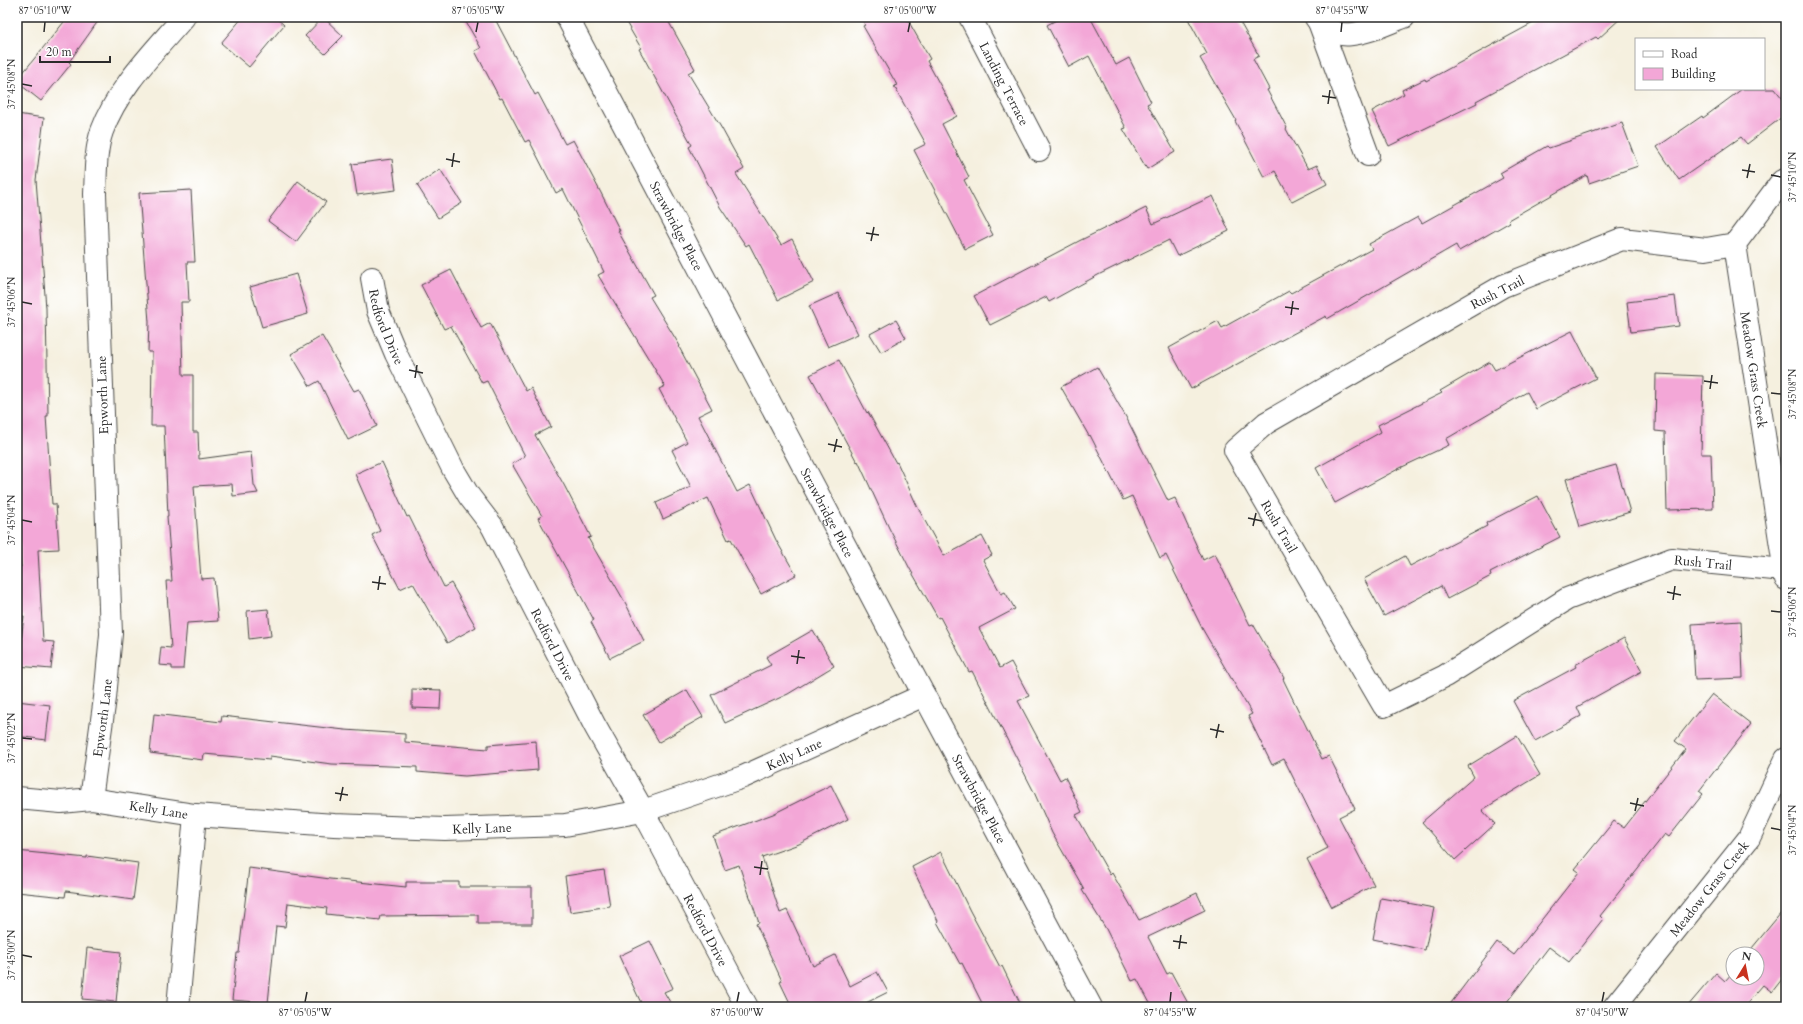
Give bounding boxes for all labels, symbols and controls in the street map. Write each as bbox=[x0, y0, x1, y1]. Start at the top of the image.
text: 87°05'10"W bbox=[18, 4, 73, 18]
text: 87°05'05"W bbox=[451, 4, 506, 18]
text: 87°05'00"W bbox=[883, 4, 938, 18]
text: 87°04'55"W bbox=[1315, 4, 1370, 18]
scale bar bbox=[40, 38, 110, 64]
legend bbox=[1635, 38, 1765, 90]
street label: Landing Terrace bbox=[974, 39, 1033, 129]
text: 20 m bbox=[46, 44, 73, 60]
text: Road bbox=[1671, 46, 1698, 62]
text: 37°45'08"N bbox=[5, 58, 19, 109]
text: Building bbox=[1671, 66, 1716, 82]
text: 37°45'10"N bbox=[1786, 151, 1800, 202]
street label: Strawbridge Place bbox=[645, 178, 707, 274]
street label: Rush Trail bbox=[1468, 271, 1528, 314]
text: 37°45'06"N bbox=[5, 276, 19, 327]
street label: Redford Drive bbox=[364, 288, 408, 368]
street label: Meadow Grass Creek bbox=[1735, 310, 1771, 430]
street label: Epworth Lane bbox=[93, 355, 113, 435]
text: 37°45'08"N bbox=[1786, 368, 1800, 419]
street label: Strawbridge Place bbox=[796, 465, 858, 561]
text: 37°45'04"N bbox=[5, 494, 19, 545]
street label: Rush Trail bbox=[1256, 497, 1301, 557]
street label: Rush Trail bbox=[1673, 551, 1734, 575]
text: 37°45'06"N bbox=[1786, 586, 1800, 637]
street label: Redford Drive bbox=[526, 606, 578, 684]
street label: Epworth Lane bbox=[89, 678, 117, 758]
text: 37°45'02"N bbox=[5, 712, 19, 763]
street label: Kelly Lane bbox=[764, 734, 825, 775]
street label: Strawbridge Place bbox=[947, 751, 1010, 847]
street label: Kelly Lane bbox=[128, 797, 190, 824]
text: 37°45'04"N bbox=[1786, 804, 1800, 855]
street label: Kelly Lane bbox=[452, 819, 512, 839]
street label: Meadow Grass Creek bbox=[1666, 837, 1754, 941]
street label: Redford Drive bbox=[679, 891, 732, 970]
text: 37°45'00"N bbox=[5, 929, 19, 980]
north arrow bbox=[1725, 946, 1765, 986]
text: N bbox=[1741, 948, 1753, 965]
text: 87°05'05"W bbox=[278, 1006, 333, 1020]
text: 87°05'00"W bbox=[710, 1006, 765, 1020]
text: 87°04'55"W bbox=[1143, 1006, 1198, 1020]
text: 87°04'50"W bbox=[1575, 1006, 1630, 1020]

